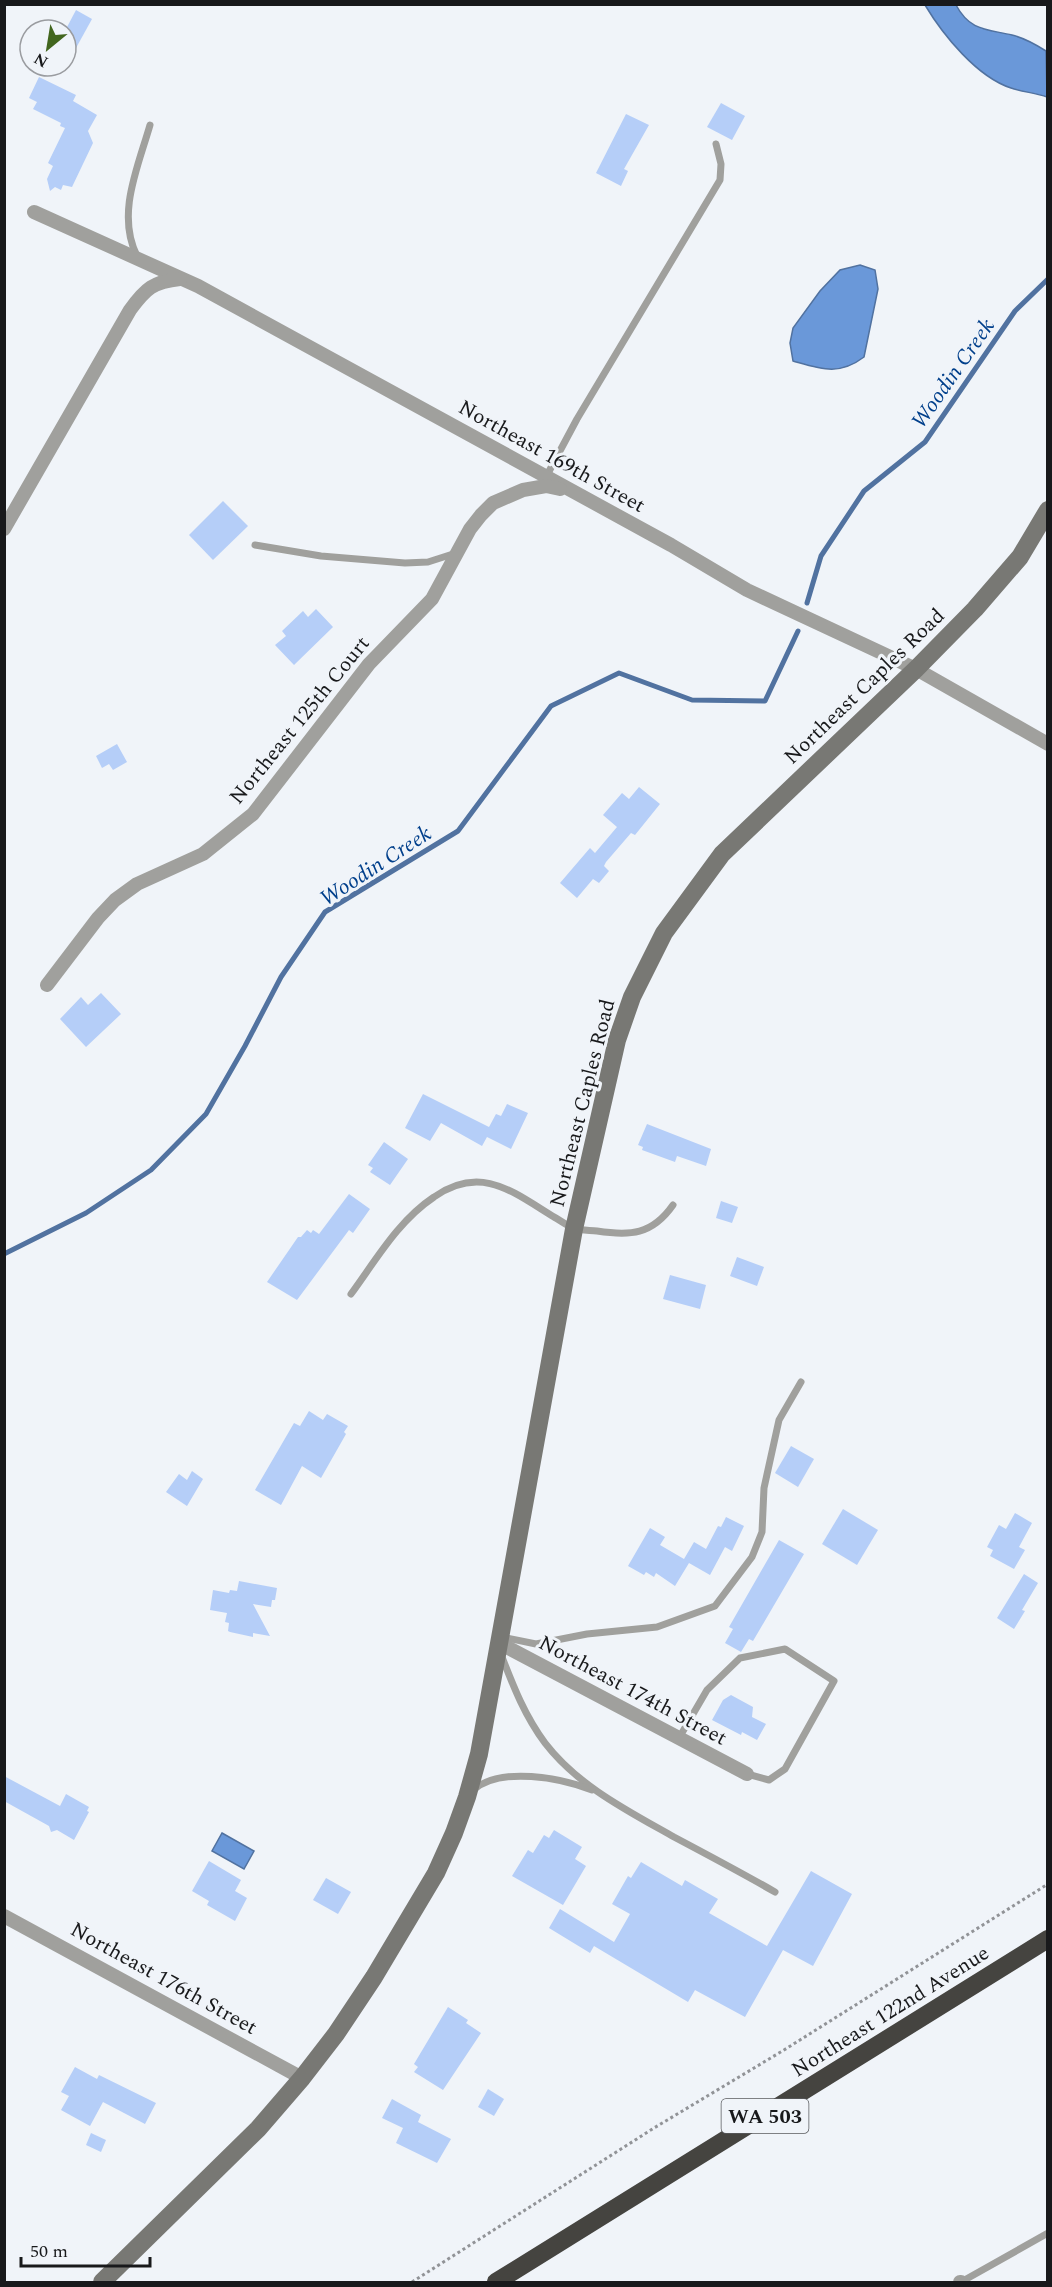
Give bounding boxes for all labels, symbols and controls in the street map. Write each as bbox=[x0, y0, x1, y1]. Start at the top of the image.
north arrow bbox=[18, 18, 78, 78]
text: N bbox=[29, 46, 53, 74]
water label: Woodin Creek bbox=[903, 312, 1003, 436]
street label: Northeast 169th Street bbox=[452, 392, 651, 522]
street label: Northeast Caples Road bbox=[777, 601, 953, 772]
street label: Northeast 125th Court bbox=[222, 629, 378, 812]
water label: Woodin Creek bbox=[313, 818, 438, 915]
street label: Northeast Caples Road bbox=[542, 996, 624, 1211]
street label: Northeast 174th Street bbox=[532, 1628, 733, 1754]
street label: Northeast 176th Street bbox=[64, 1914, 263, 2044]
street label: Northeast 122nd Avenue bbox=[785, 1938, 996, 2086]
road number: WA 503 bbox=[722, 2099, 808, 2133]
scale bar bbox=[21, 2230, 150, 2268]
text: 50 m bbox=[30, 2238, 68, 2265]

